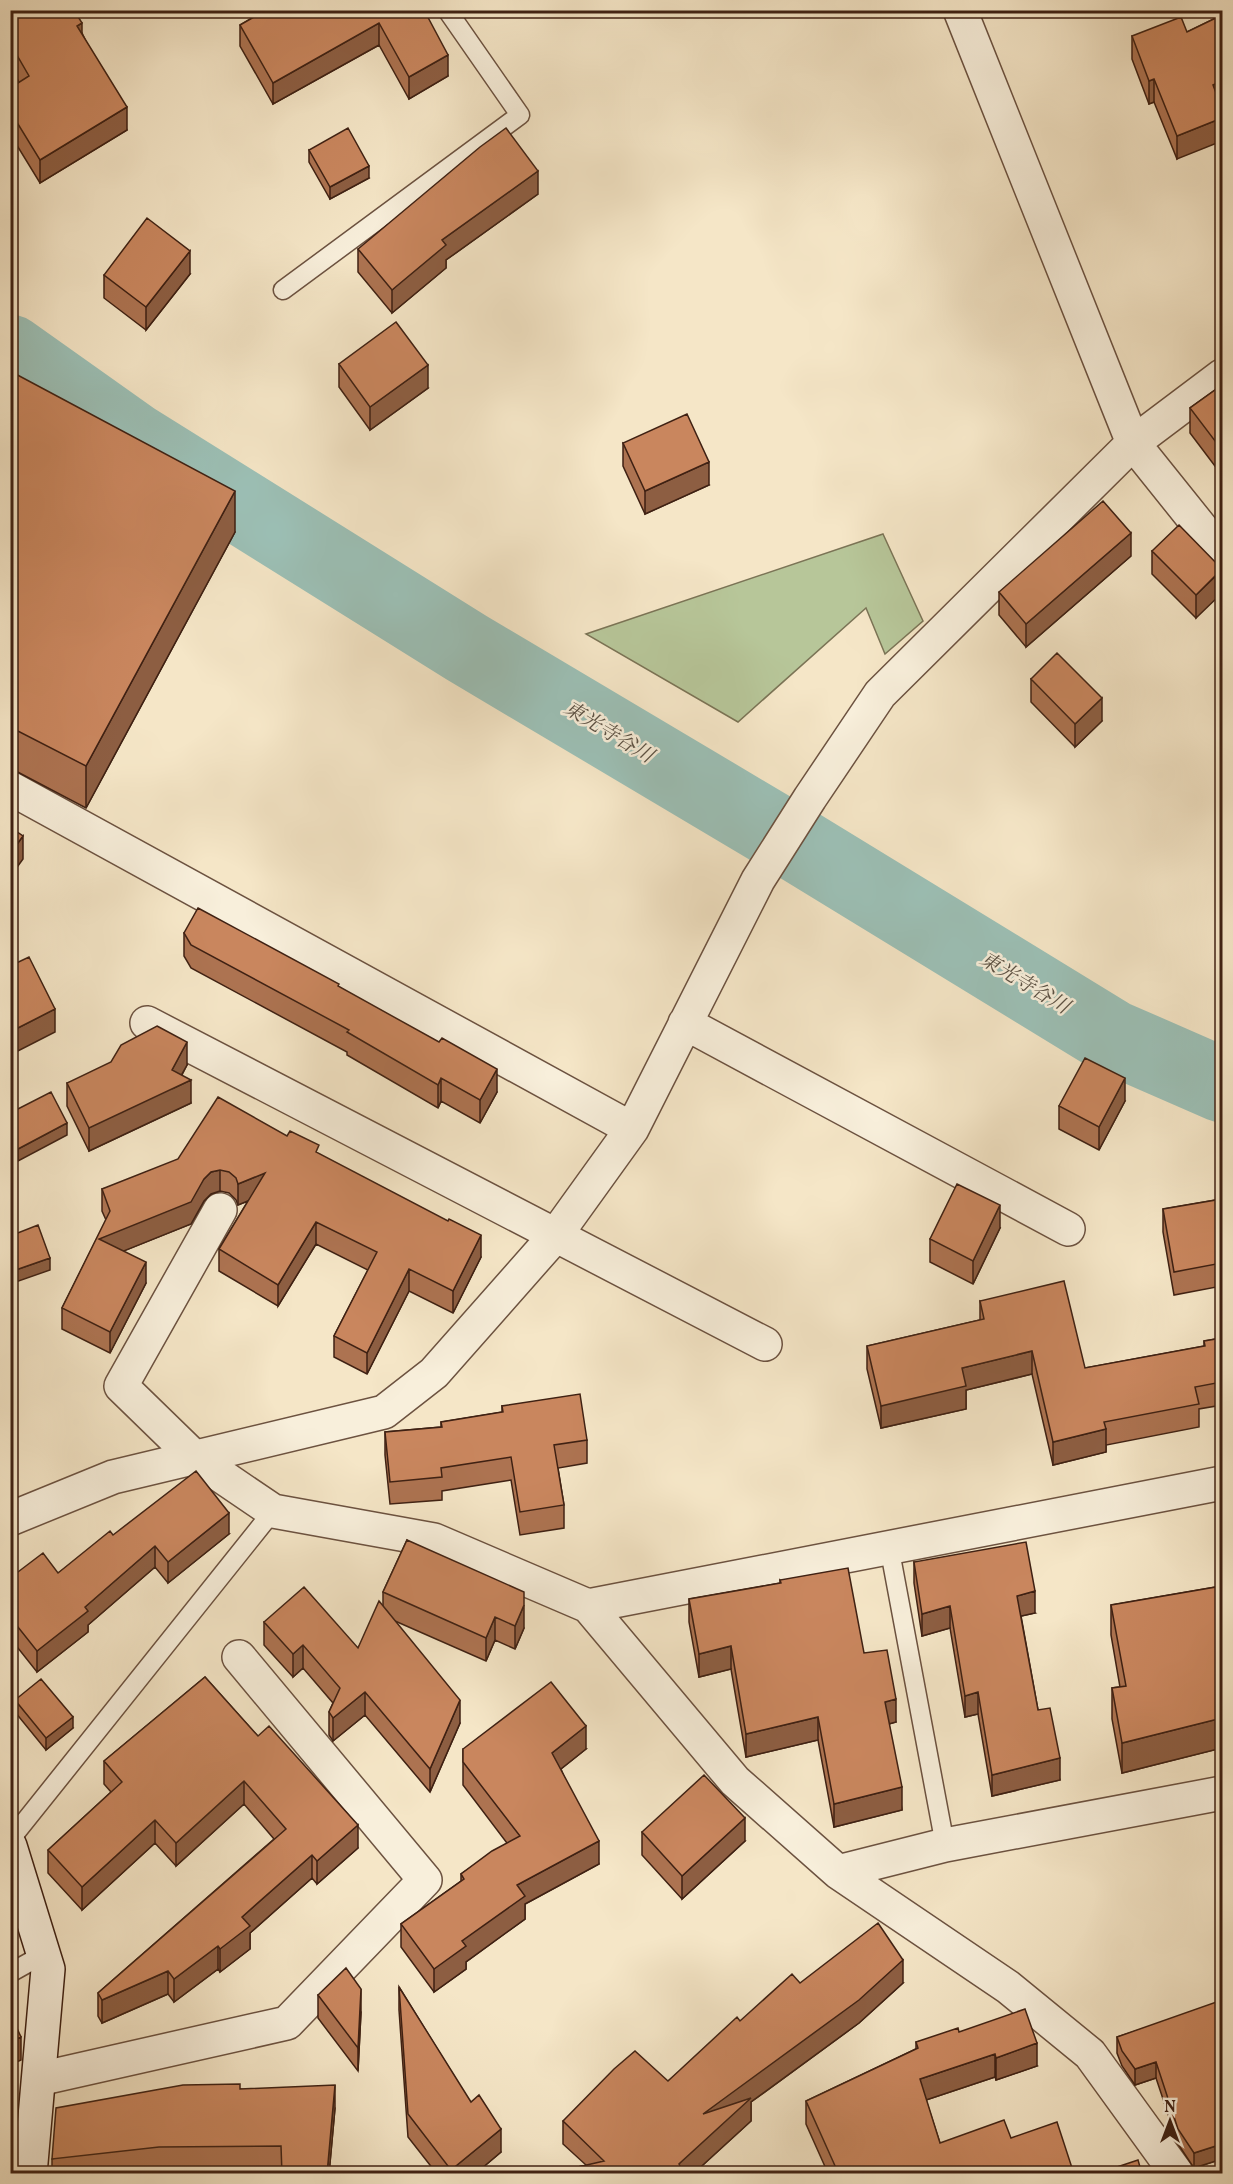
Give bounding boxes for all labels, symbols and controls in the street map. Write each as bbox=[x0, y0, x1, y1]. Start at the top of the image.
water label: 東光寺谷川 bbox=[558, 695, 660, 772]
water label: 東光寺谷川 bbox=[974, 946, 1076, 1023]
north arrow bbox=[1140, 2091, 1200, 2151]
text: N bbox=[1164, 2097, 1176, 2119]

